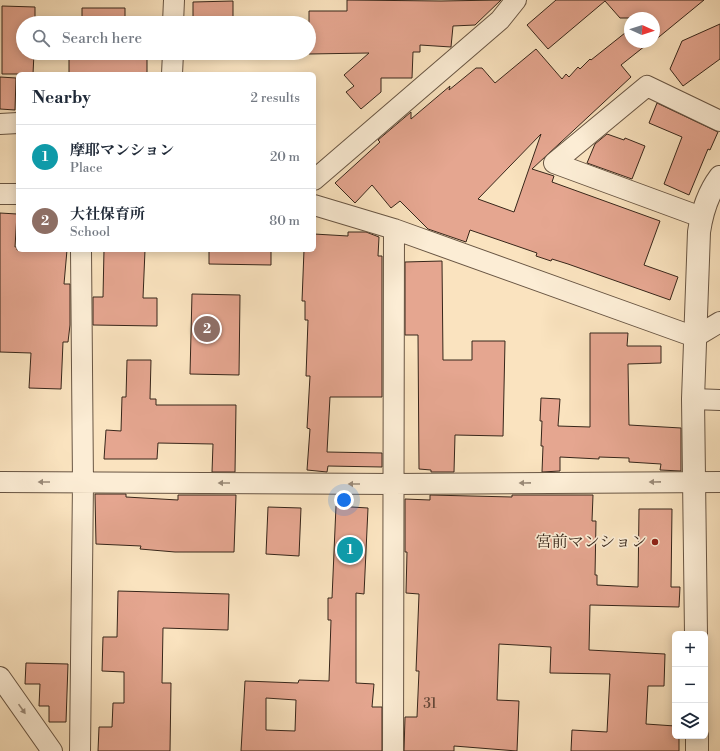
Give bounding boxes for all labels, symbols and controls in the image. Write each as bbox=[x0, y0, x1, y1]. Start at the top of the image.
north arrow bbox=[624, 12, 660, 48]
search box bbox=[16, 16, 316, 60]
icon: search bbox=[30, 27, 52, 49]
text: Search here bbox=[62, 29, 142, 48]
text: Nearby bbox=[32, 87, 91, 109]
text: 2 results bbox=[251, 90, 300, 106]
text: 摩耶マンション bbox=[70, 141, 174, 160]
text: 1 bbox=[42, 149, 48, 165]
text: 20 m bbox=[270, 149, 300, 165]
text: Place bbox=[70, 160, 102, 176]
text: 大社保育所 bbox=[70, 205, 145, 224]
text: 2 bbox=[41, 213, 49, 229]
text: 80 m bbox=[269, 213, 300, 229]
text: School bbox=[70, 224, 110, 240]
pin: 2 bbox=[194, 314, 220, 344]
one-way arrow bbox=[649, 478, 661, 485]
one-way arrow bbox=[38, 479, 50, 486]
one-way arrow bbox=[217, 480, 230, 486]
one-way arrow bbox=[518, 480, 531, 486]
one-way arrow bbox=[347, 481, 360, 487]
your location bbox=[334, 490, 354, 510]
place label: 宮前マンション bbox=[536, 532, 647, 552]
pin: 1 bbox=[337, 535, 363, 565]
marker: 宮前マンション bbox=[650, 537, 660, 547]
map controls bbox=[672, 631, 708, 739]
button: + bbox=[672, 631, 708, 667]
button: − bbox=[672, 667, 708, 703]
house number: 31 bbox=[423, 695, 437, 713]
one-way arrow bbox=[18, 703, 26, 714]
button: layers bbox=[672, 703, 708, 739]

